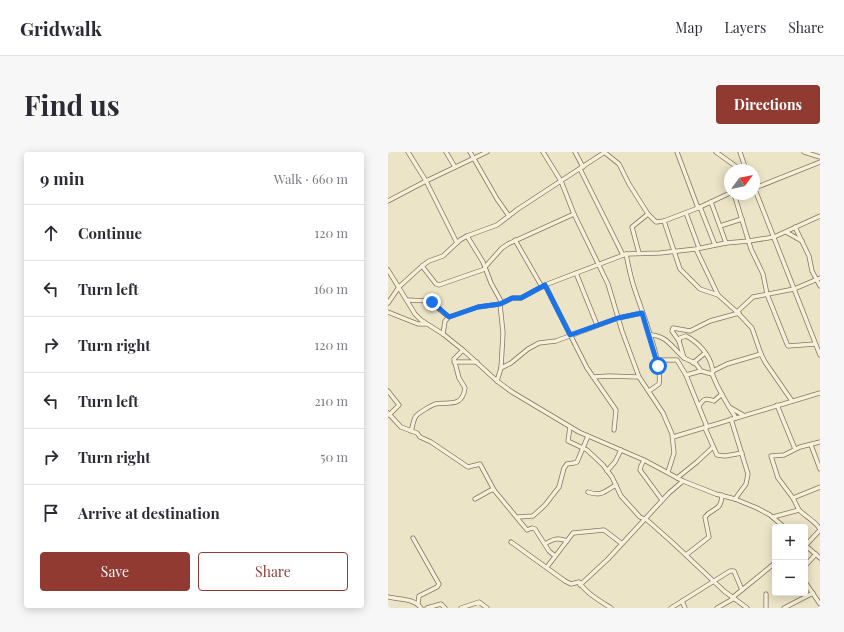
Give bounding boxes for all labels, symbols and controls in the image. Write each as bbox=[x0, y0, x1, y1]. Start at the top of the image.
text: Gridwalk bbox=[20, 15, 102, 41]
text: Map bbox=[675, 18, 703, 37]
text: Layers bbox=[725, 18, 766, 37]
text: Share bbox=[788, 18, 824, 37]
button: Directions bbox=[716, 85, 820, 124]
text: Find us bbox=[24, 86, 120, 123]
north arrow bbox=[724, 164, 760, 200]
text: 9 min bbox=[40, 167, 85, 189]
text: Walk · 660 m bbox=[274, 170, 348, 187]
icon: ahead bbox=[40, 222, 62, 244]
text: Continue bbox=[78, 223, 142, 243]
text: 120 m bbox=[314, 224, 348, 241]
icon: left bbox=[40, 278, 62, 300]
text: Turn left bbox=[78, 279, 139, 299]
text: 160 m bbox=[314, 280, 348, 297]
route end bbox=[423, 293, 441, 311]
icon: right bbox=[40, 334, 62, 356]
text: Turn right bbox=[78, 335, 151, 355]
text: 120 m bbox=[314, 336, 348, 353]
route start bbox=[649, 357, 667, 375]
icon: left bbox=[40, 390, 62, 412]
text: Turn left bbox=[78, 391, 139, 411]
text: 210 m bbox=[314, 392, 348, 409]
icon: right bbox=[40, 446, 62, 468]
text: Turn right bbox=[78, 447, 151, 467]
text: 50 m bbox=[320, 448, 348, 465]
icon: arrive bbox=[40, 502, 62, 524]
text: Arrive at destination bbox=[78, 503, 220, 523]
map controls bbox=[772, 524, 808, 596]
button: + bbox=[772, 524, 808, 560]
button: Save bbox=[40, 552, 190, 591]
button: Share bbox=[198, 552, 348, 591]
button: − bbox=[772, 560, 808, 596]

